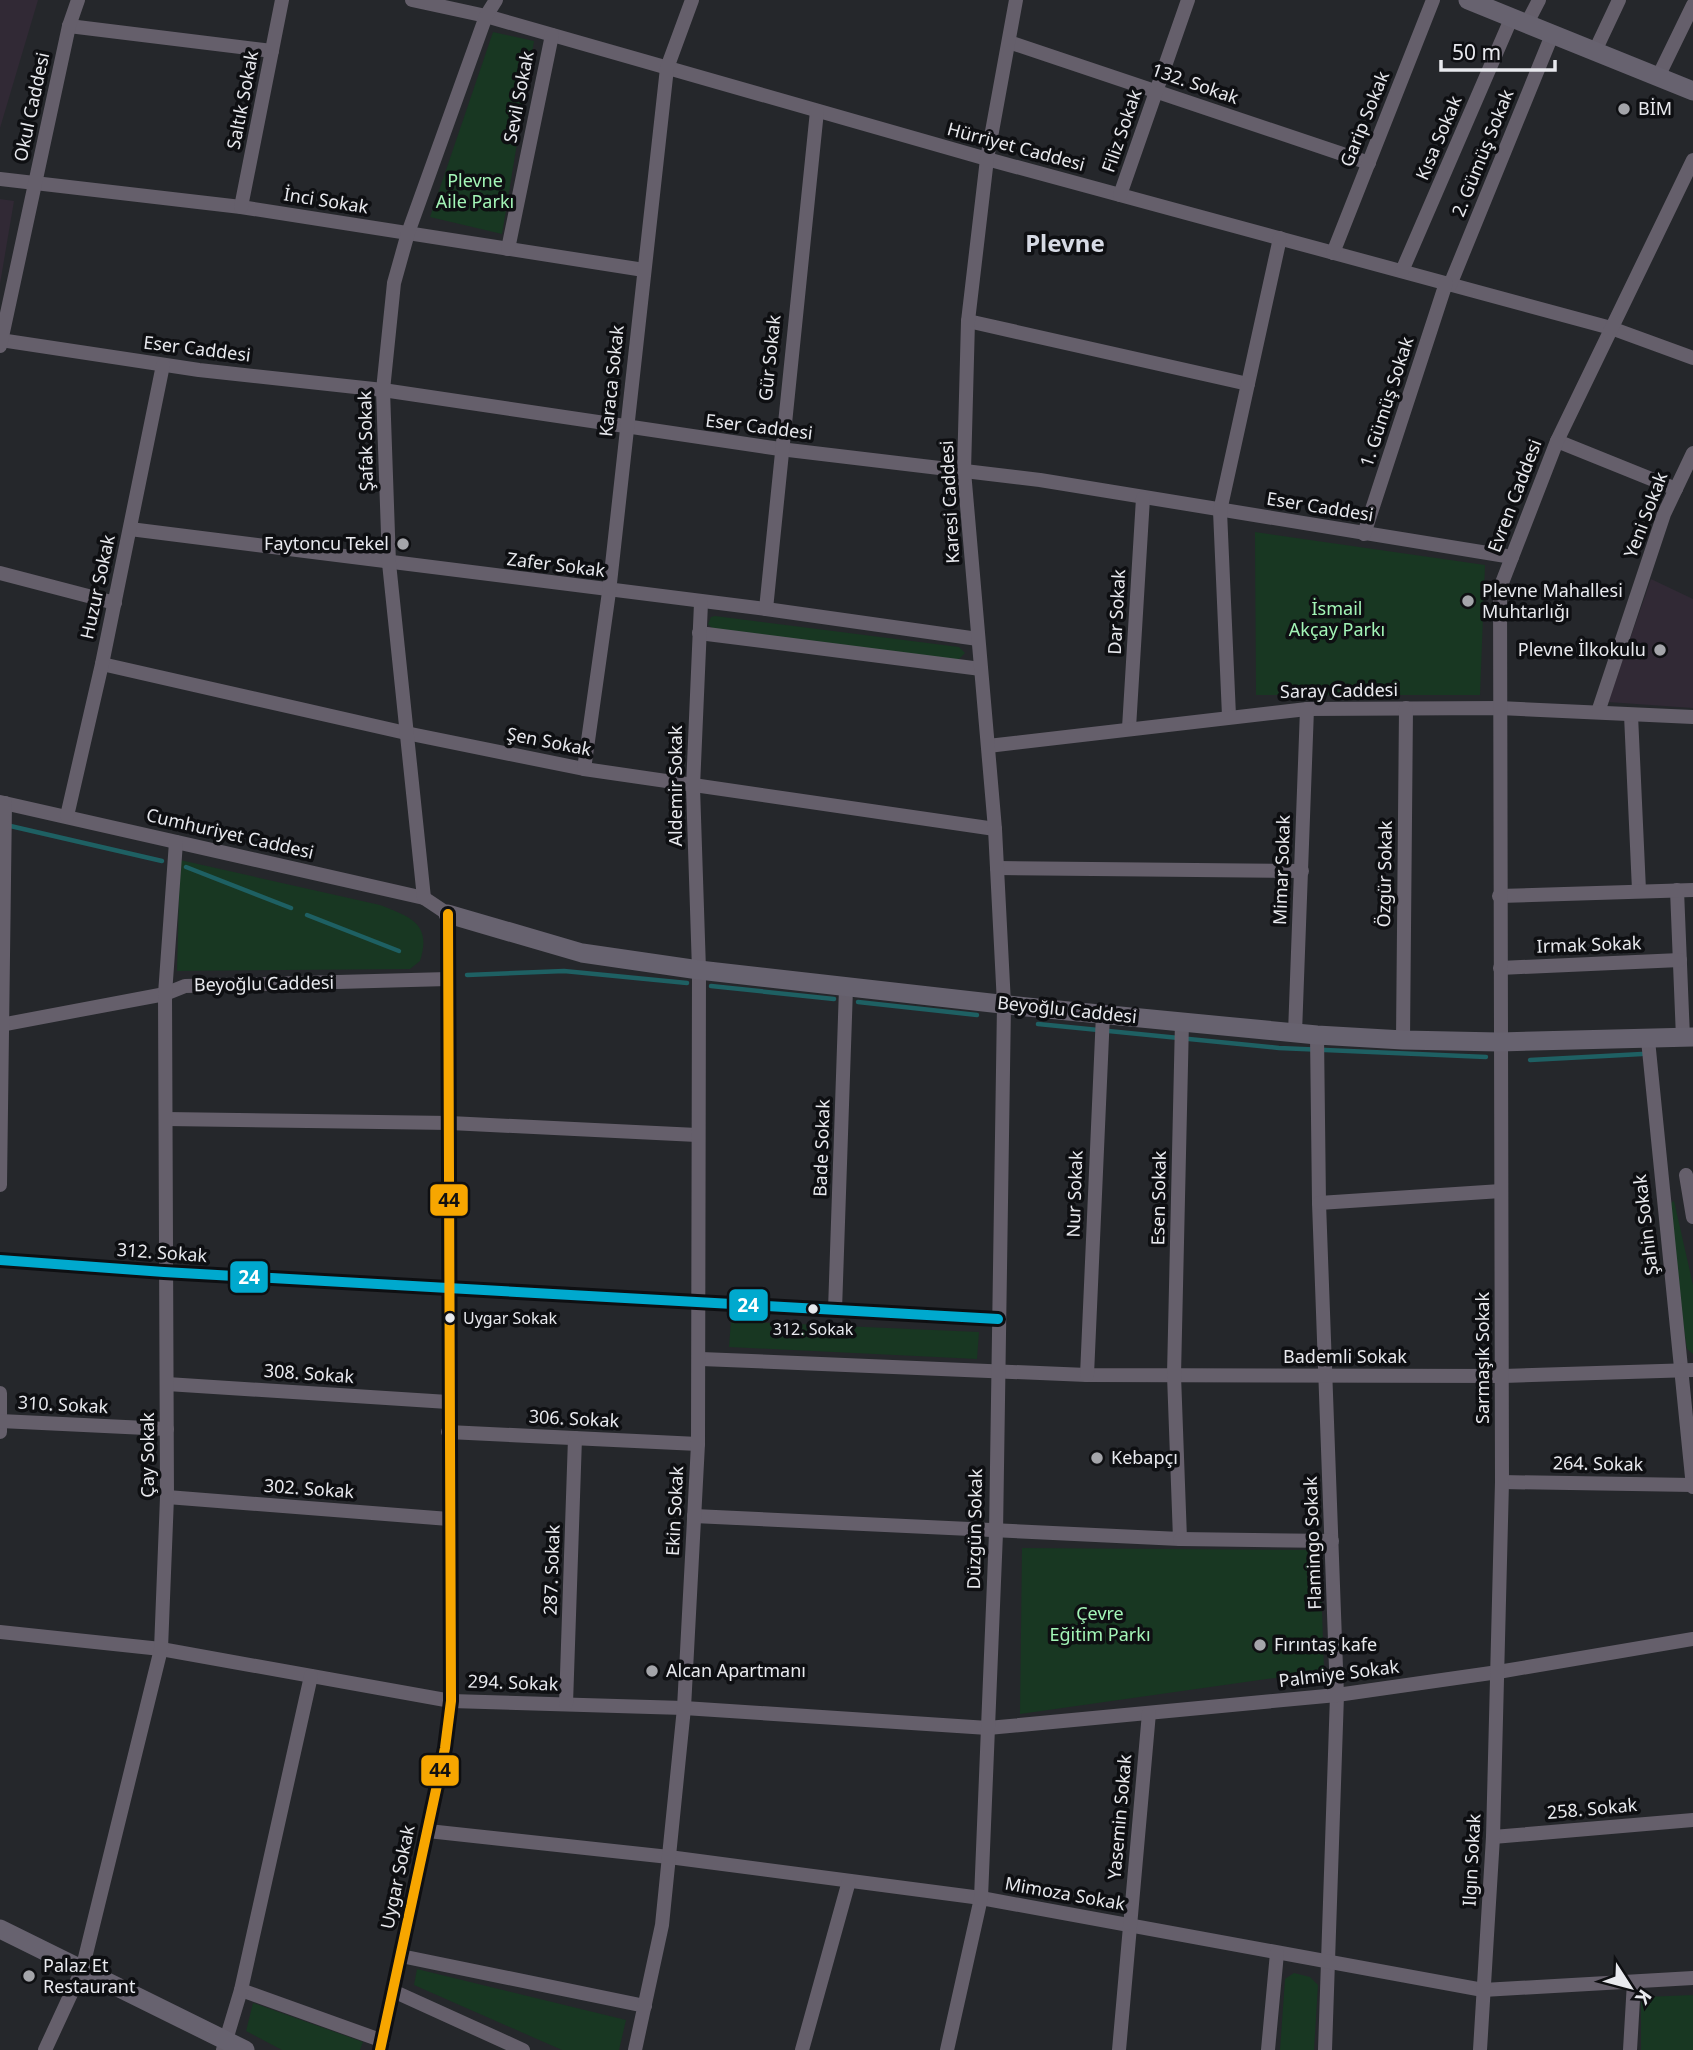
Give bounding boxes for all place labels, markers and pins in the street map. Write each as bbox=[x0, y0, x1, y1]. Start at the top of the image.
place label: BİM bbox=[1638, 96, 1672, 120]
marker: BİM bbox=[1616, 101, 1632, 117]
place label: Faytoncu Tekel bbox=[264, 531, 389, 555]
marker: Faytoncu Tekel bbox=[395, 536, 411, 552]
place label: Plevne Mahallesi Muhtarlığı bbox=[1482, 578, 1623, 623]
marker: Plevne Mahallesi Muhtarlığı bbox=[1460, 593, 1476, 609]
place label: Plevne İlkokulu bbox=[1518, 637, 1646, 661]
marker: Plevne İlkokulu bbox=[1652, 642, 1668, 658]
marker: 312. Sokak bbox=[806, 1302, 820, 1316]
place label: Uygar Sokak bbox=[463, 1307, 557, 1329]
marker: Uygar Sokak bbox=[443, 1311, 457, 1325]
place label: 312. Sokak bbox=[773, 1318, 854, 1340]
place label: Kebapçı bbox=[1111, 1445, 1178, 1469]
marker: Kebapçı bbox=[1089, 1450, 1105, 1466]
place label: Fırıntaş kafe bbox=[1274, 1632, 1377, 1656]
marker: Fırıntaş kafe bbox=[1252, 1637, 1268, 1653]
place label: Alcan Apartmanı bbox=[666, 1658, 806, 1682]
marker: Alcan Apartmanı bbox=[644, 1663, 660, 1679]
place label: Palaz Et Restaurant bbox=[43, 1953, 136, 1998]
marker: Palaz Et Restaurant bbox=[21, 1968, 37, 1984]

